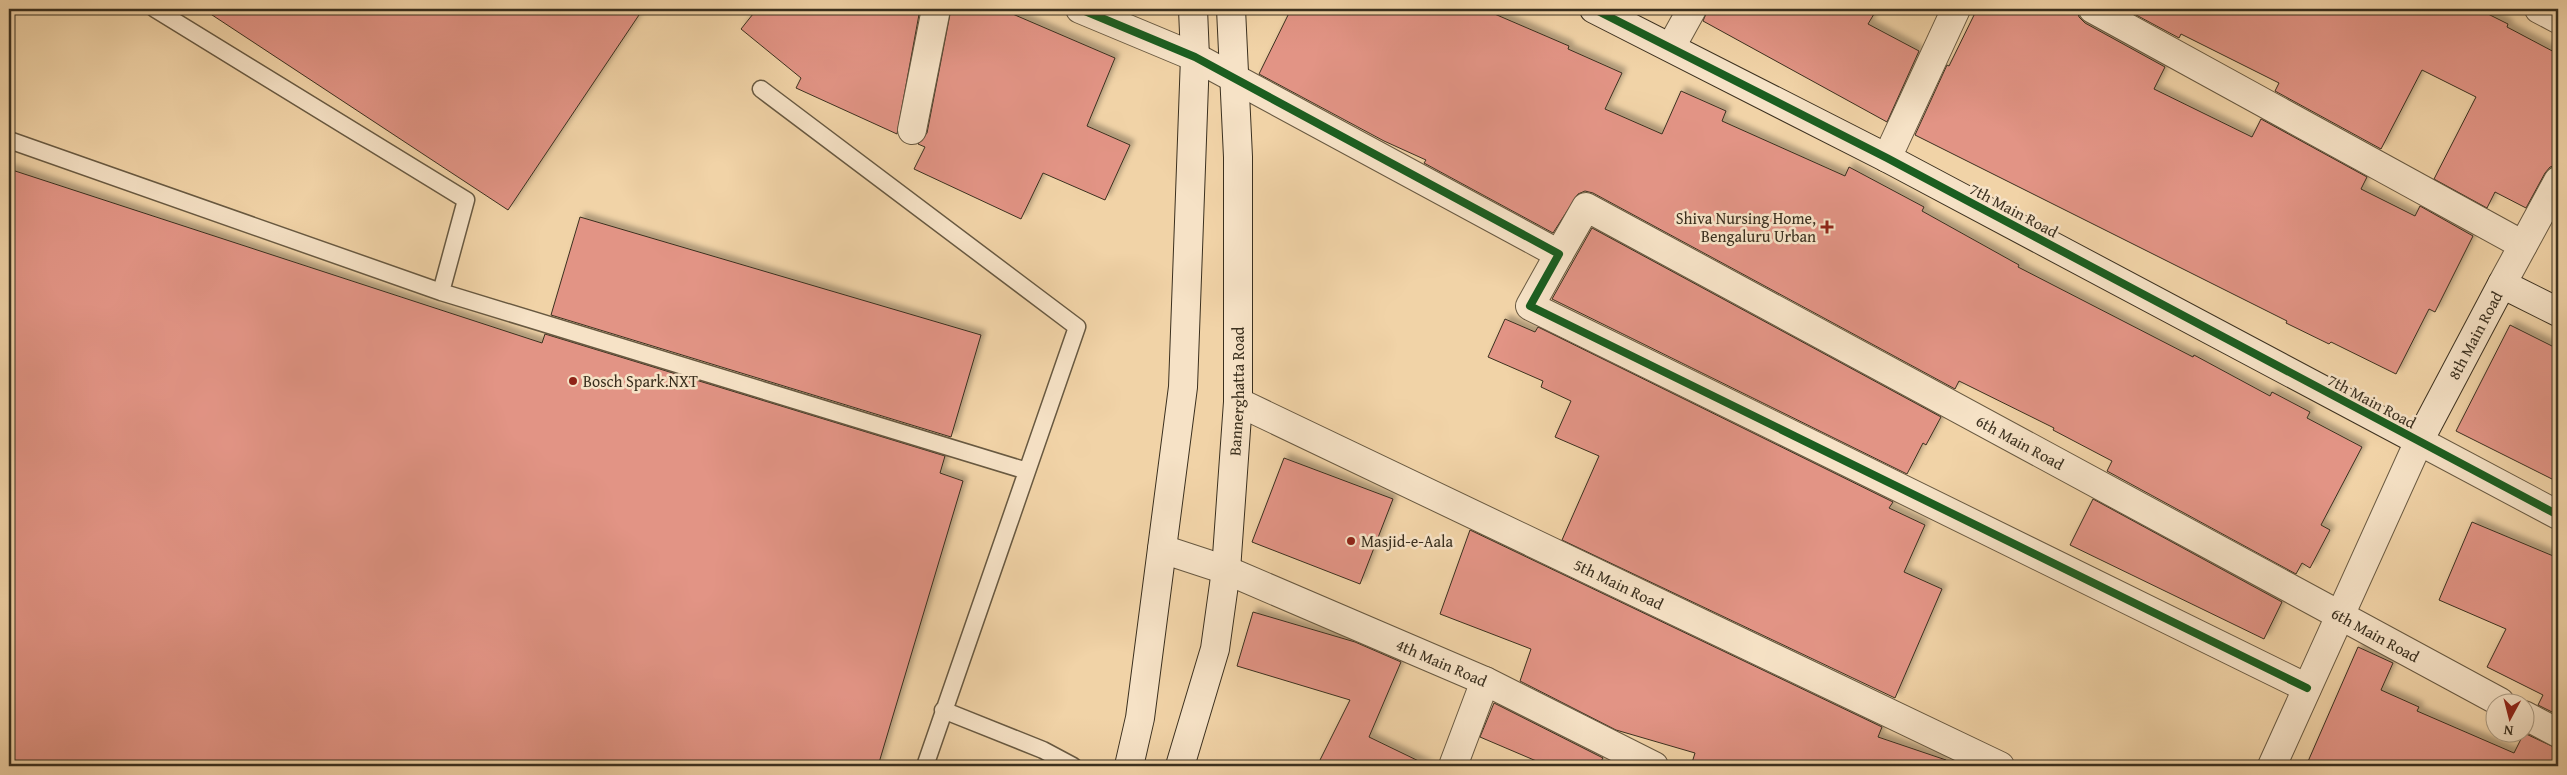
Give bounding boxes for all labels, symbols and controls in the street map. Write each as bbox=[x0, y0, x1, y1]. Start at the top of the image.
street label: 7th Main Road bbox=[1966, 177, 2063, 244]
place label: Shiva Nursing Home, Bengaluru Urban bbox=[1676, 206, 1816, 248]
marker: Shiva Nursing Home, Bengaluru Urban bbox=[1820, 220, 1834, 234]
street label: 8th Main Road bbox=[2442, 286, 2508, 384]
street label: Bannerghatta Road bbox=[1222, 326, 1250, 457]
street label: 7th Main Road bbox=[2324, 368, 2421, 435]
place label: Bosch Spark.NXT bbox=[583, 369, 698, 393]
marker: Bosch Spark.NXT bbox=[567, 375, 579, 387]
street label: 6th Main Road bbox=[1972, 408, 2069, 476]
place label: Masjid-e-Aala bbox=[1361, 529, 1454, 553]
marker: Masjid-e-Aala bbox=[1345, 535, 1357, 547]
street label: 5th Main Road bbox=[1570, 552, 1668, 616]
street label: 6th Main Road bbox=[2327, 601, 2424, 668]
street label: 4th Main Road bbox=[1392, 632, 1491, 693]
north arrow bbox=[2484, 692, 2534, 742]
text: N bbox=[2502, 720, 2514, 741]

